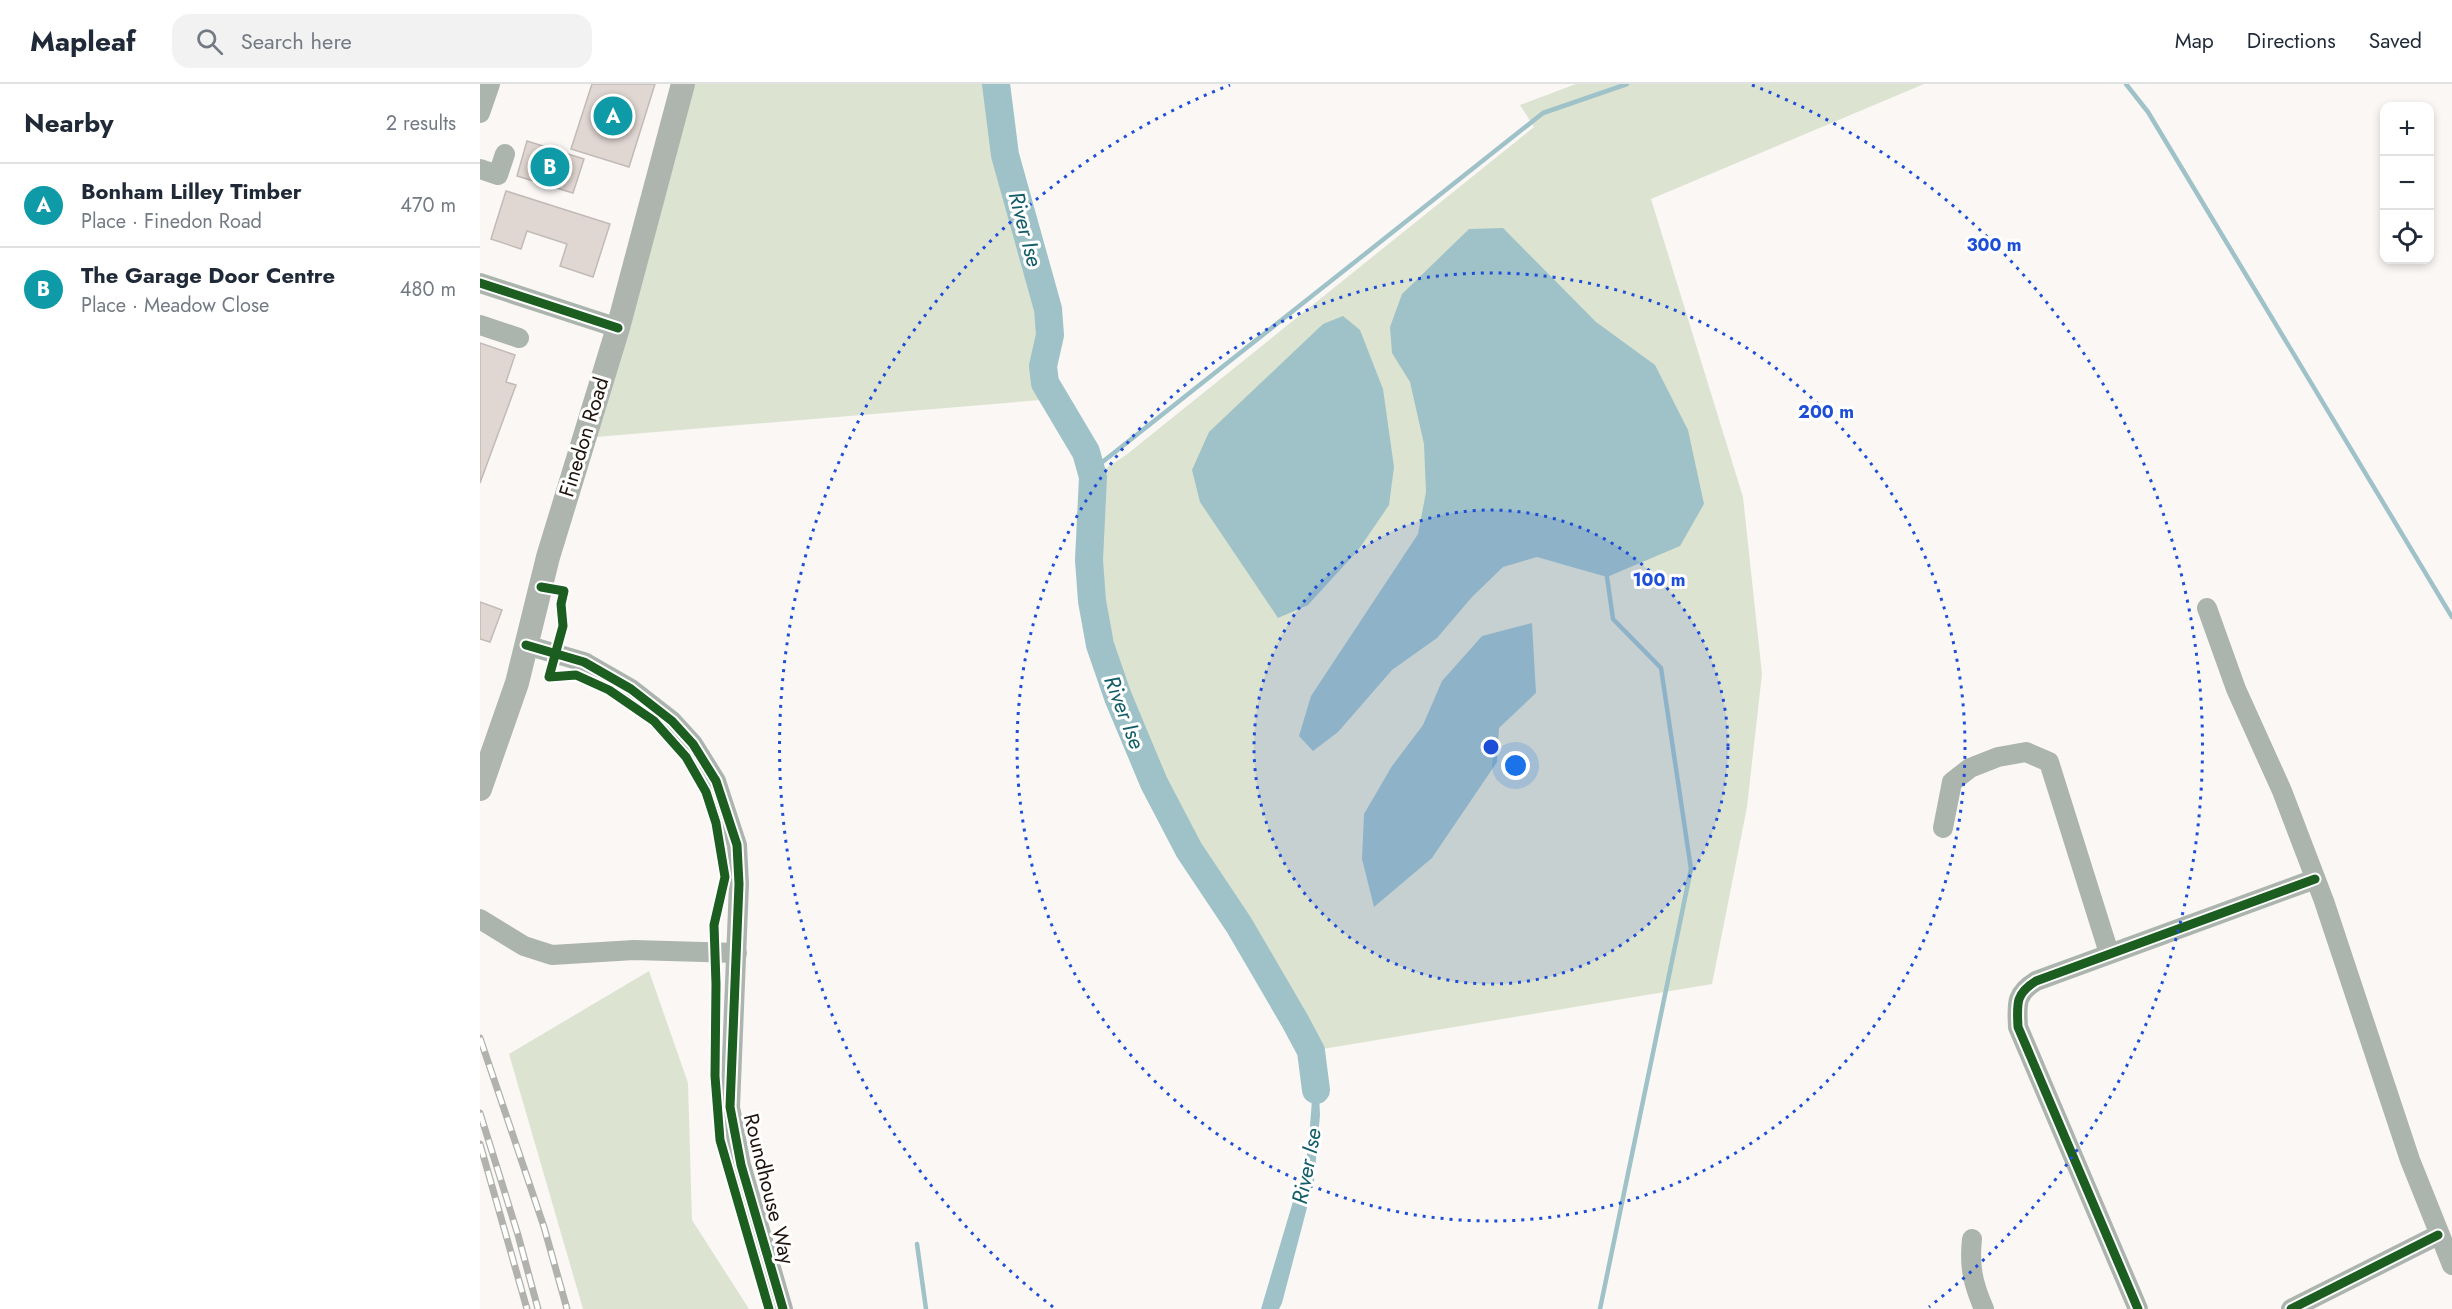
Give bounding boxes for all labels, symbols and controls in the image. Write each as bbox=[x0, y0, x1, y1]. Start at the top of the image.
search box bbox=[172, 14, 592, 68]
text: Mapleaf bbox=[30, 21, 136, 62]
icon: search bbox=[193, 25, 226, 58]
text: Search here bbox=[241, 25, 352, 57]
text: Map bbox=[2175, 26, 2214, 56]
text: Directions bbox=[2247, 26, 2336, 56]
text: Saved bbox=[2369, 26, 2422, 56]
pin: A bbox=[594, 93, 632, 138]
map controls bbox=[2380, 102, 2434, 264]
button: + bbox=[2380, 102, 2434, 156]
text: Nearby bbox=[24, 104, 113, 142]
text: 2 results bbox=[386, 109, 456, 138]
pin: B bbox=[530, 144, 570, 190]
button: − bbox=[2380, 156, 2434, 210]
text: Bonham Lilley Timber bbox=[81, 175, 302, 207]
water label: River Ise bbox=[1001, 188, 1051, 270]
text: A bbox=[36, 191, 51, 220]
text: 470 m bbox=[400, 191, 456, 220]
text: Place · Finedon Road bbox=[81, 207, 262, 236]
button: locate bbox=[2380, 210, 2434, 264]
text: 300 m bbox=[1966, 232, 2022, 258]
text: The Garage Door Centre bbox=[81, 259, 335, 291]
text: B bbox=[37, 275, 50, 304]
text: 480 m bbox=[400, 275, 456, 304]
text: Place · Meadow Close bbox=[81, 291, 269, 320]
street label: Finedon Road bbox=[552, 373, 616, 501]
text: 200 m bbox=[1798, 399, 1854, 425]
text: 100 m bbox=[1632, 567, 1686, 593]
water label: River Ise bbox=[1096, 671, 1154, 753]
centre of rings bbox=[1481, 737, 1501, 757]
your location bbox=[1501, 751, 1530, 780]
street label: Roundhouse Way bbox=[736, 1111, 802, 1268]
water label: River Ise bbox=[1283, 1125, 1329, 1207]

